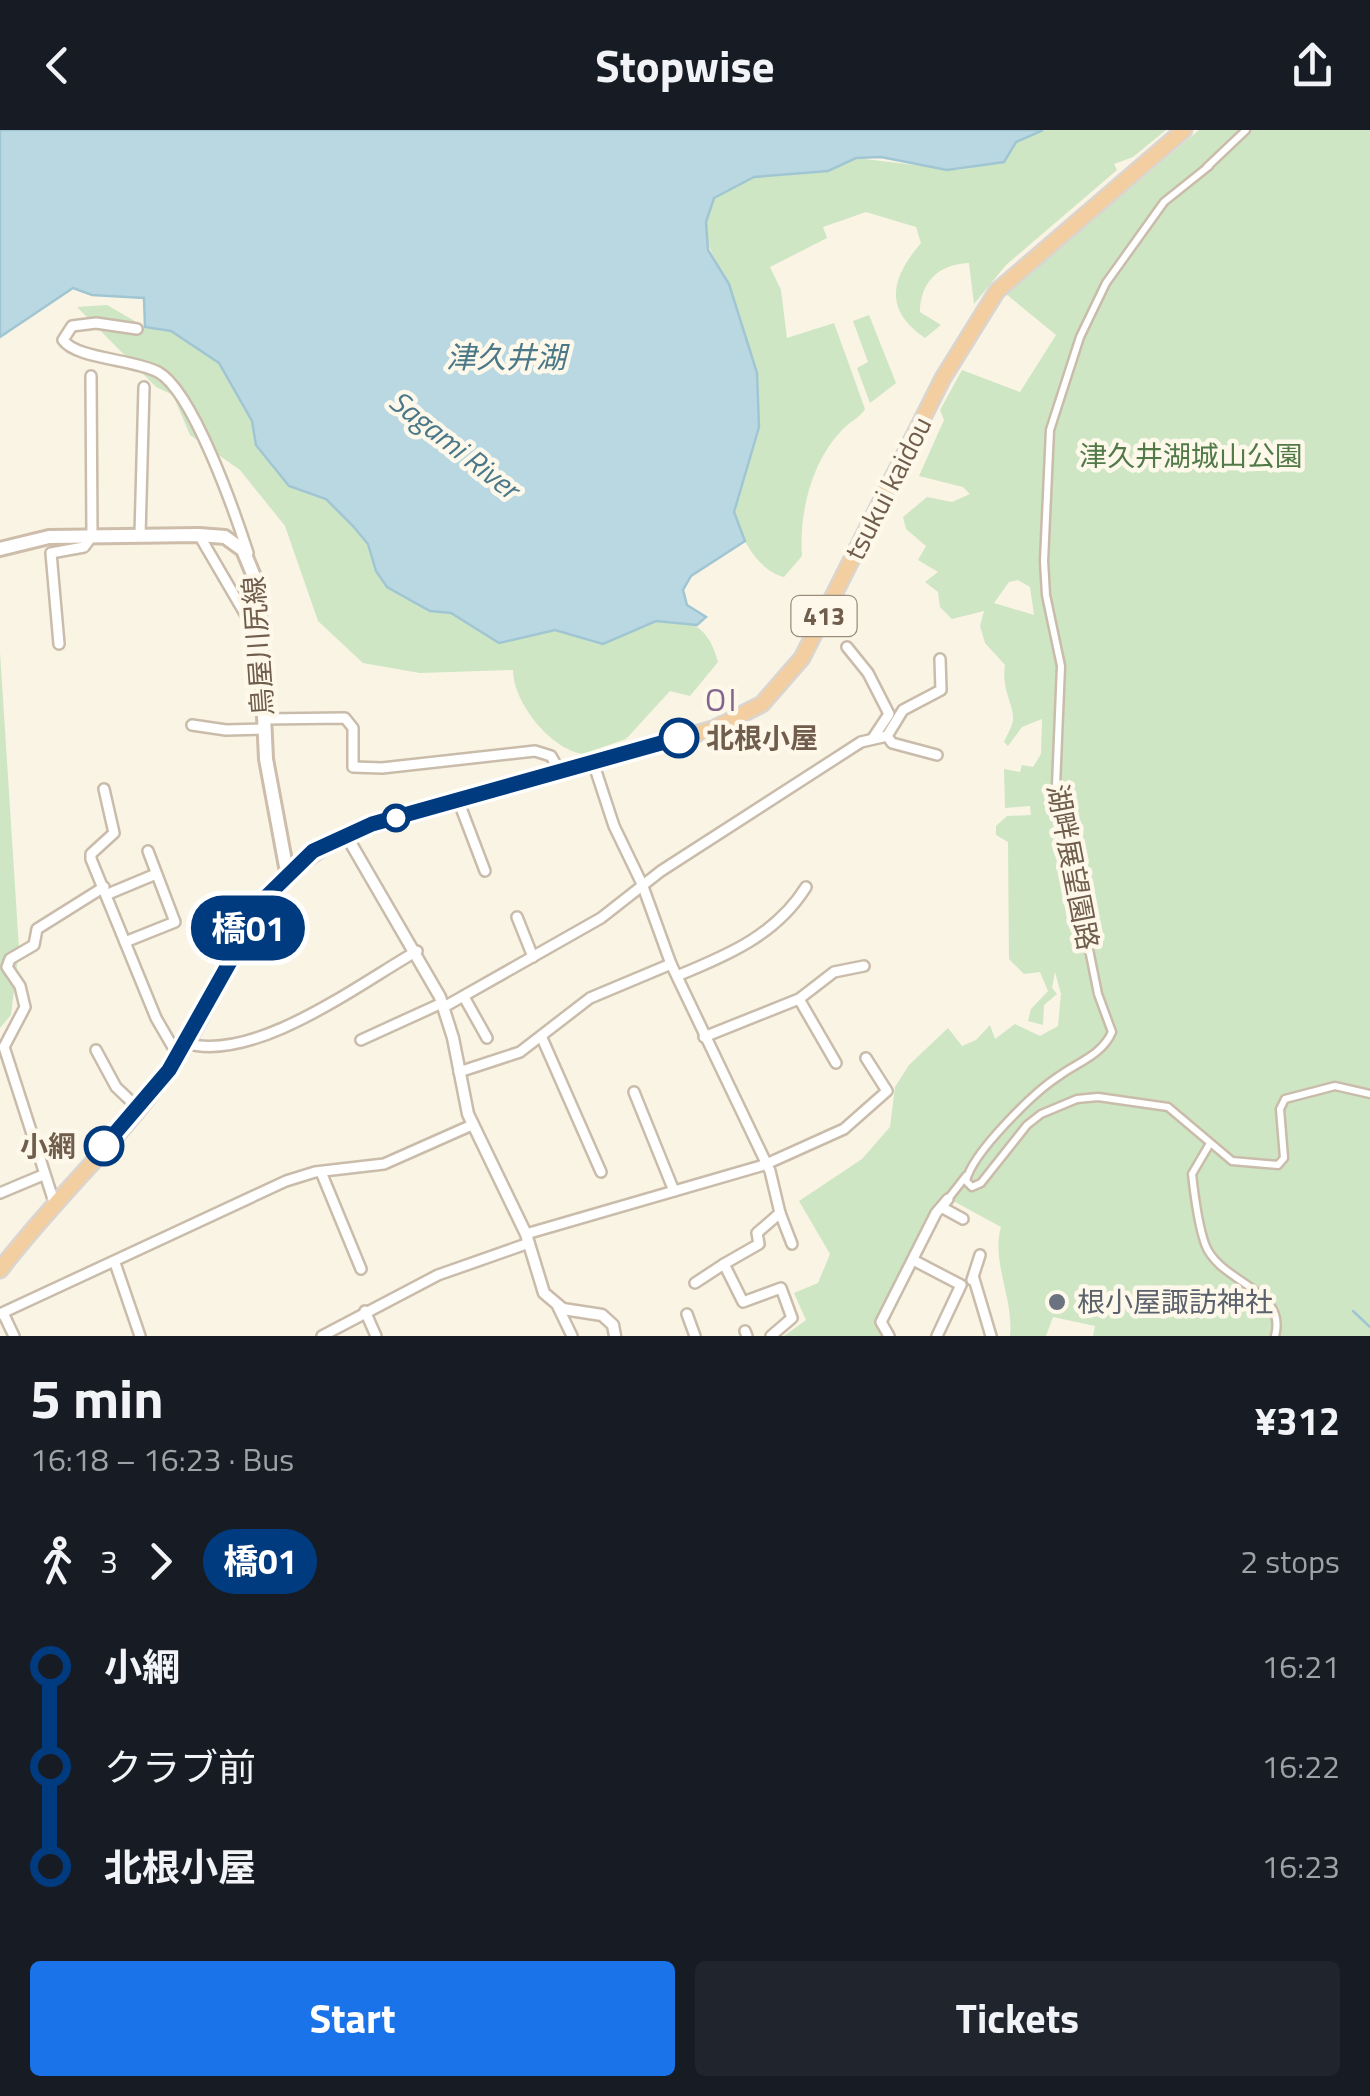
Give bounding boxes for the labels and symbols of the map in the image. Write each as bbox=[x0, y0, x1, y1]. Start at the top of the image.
water label: 津久井湖 bbox=[446, 334, 570, 380]
water label: Sagami River bbox=[379, 378, 533, 512]
street label: tsukui kaidou bbox=[833, 408, 942, 567]
park label: 津久井湖城山公園 bbox=[1079, 434, 1303, 477]
street label: 鳥屋川尻線 bbox=[231, 575, 284, 717]
road number: 413 bbox=[792, 596, 856, 636]
district label: OI bbox=[705, 675, 739, 723]
place label: 北根小屋 bbox=[706, 716, 818, 759]
marker: 北根小屋 bbox=[660, 719, 698, 757]
street label: 湖畔展望園路 bbox=[1036, 780, 1111, 953]
unlabelled marker bbox=[383, 805, 409, 831]
line badge: 橋01 bbox=[190, 896, 306, 960]
place label: 小網 bbox=[20, 1124, 76, 1167]
marker: 小網 bbox=[85, 1127, 123, 1165]
place label: 根小屋諏訪神社 bbox=[1077, 1280, 1273, 1323]
marker: 根小屋諏訪神社 bbox=[1046, 1291, 1068, 1313]

